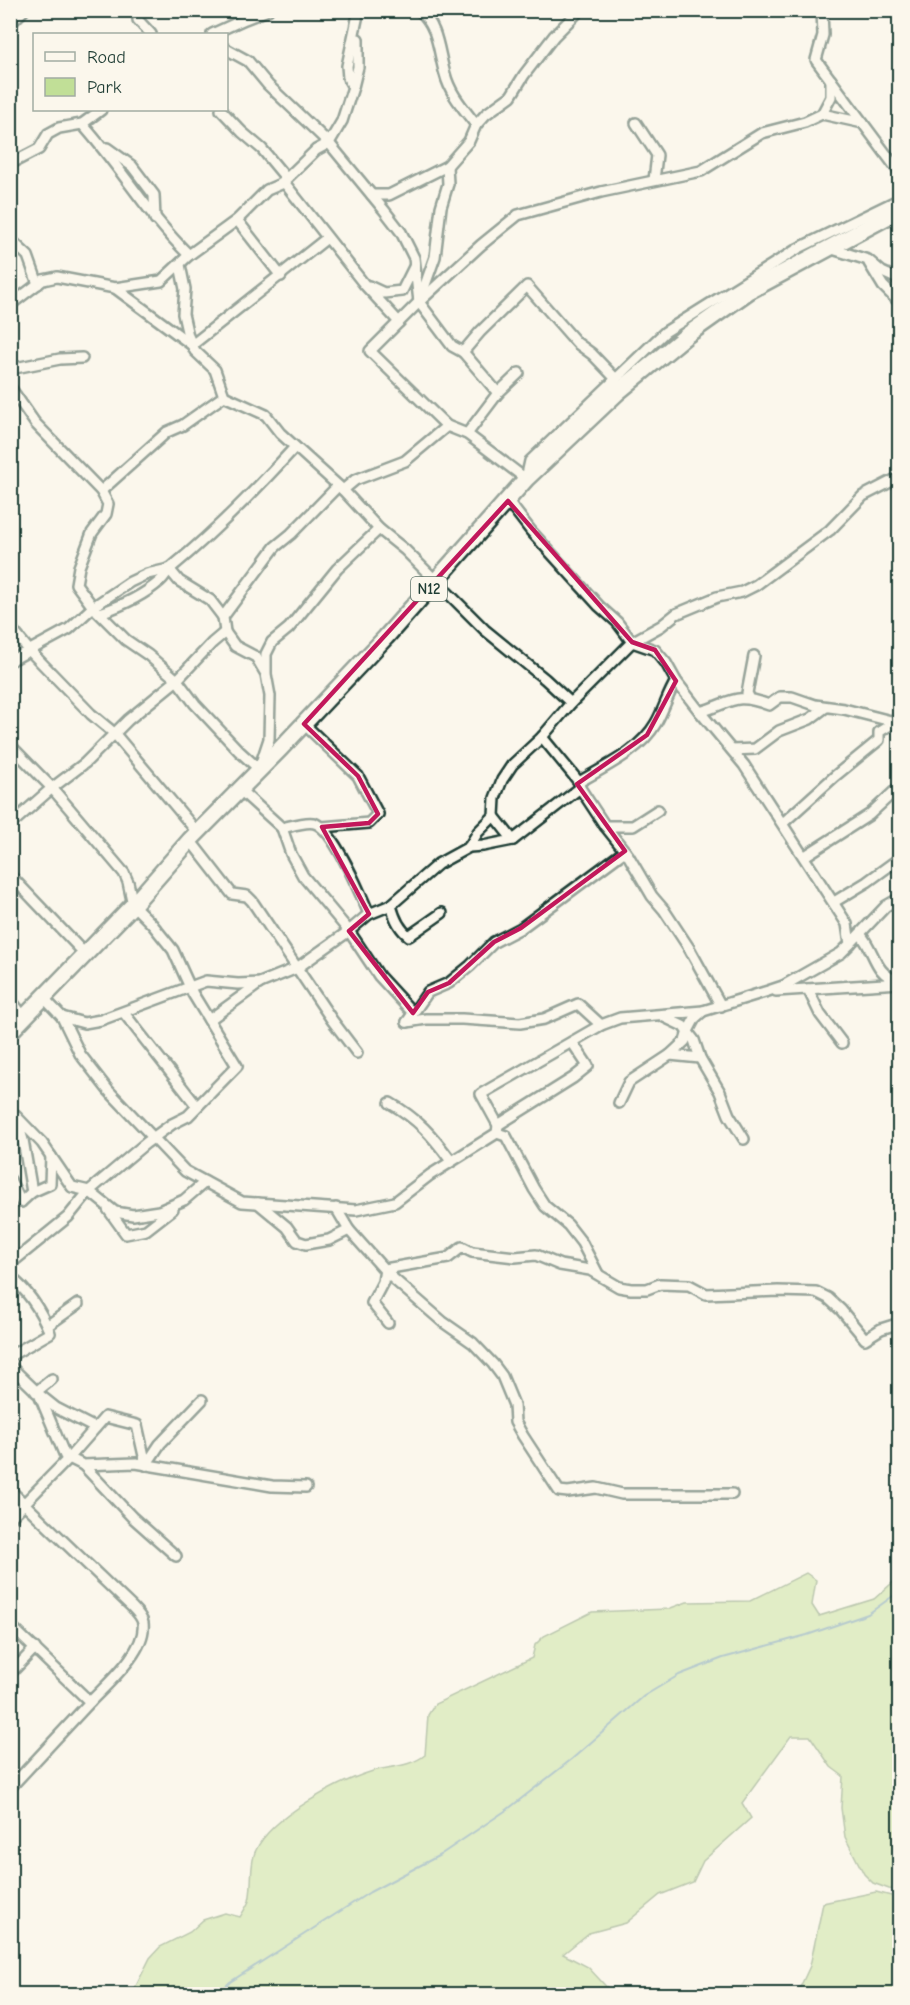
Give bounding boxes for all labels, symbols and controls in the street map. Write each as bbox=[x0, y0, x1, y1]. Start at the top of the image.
legend bbox=[33, 33, 228, 111]
text: Road bbox=[87, 47, 126, 68]
text: Park bbox=[87, 77, 122, 98]
road number: N12 bbox=[411, 577, 447, 601]

